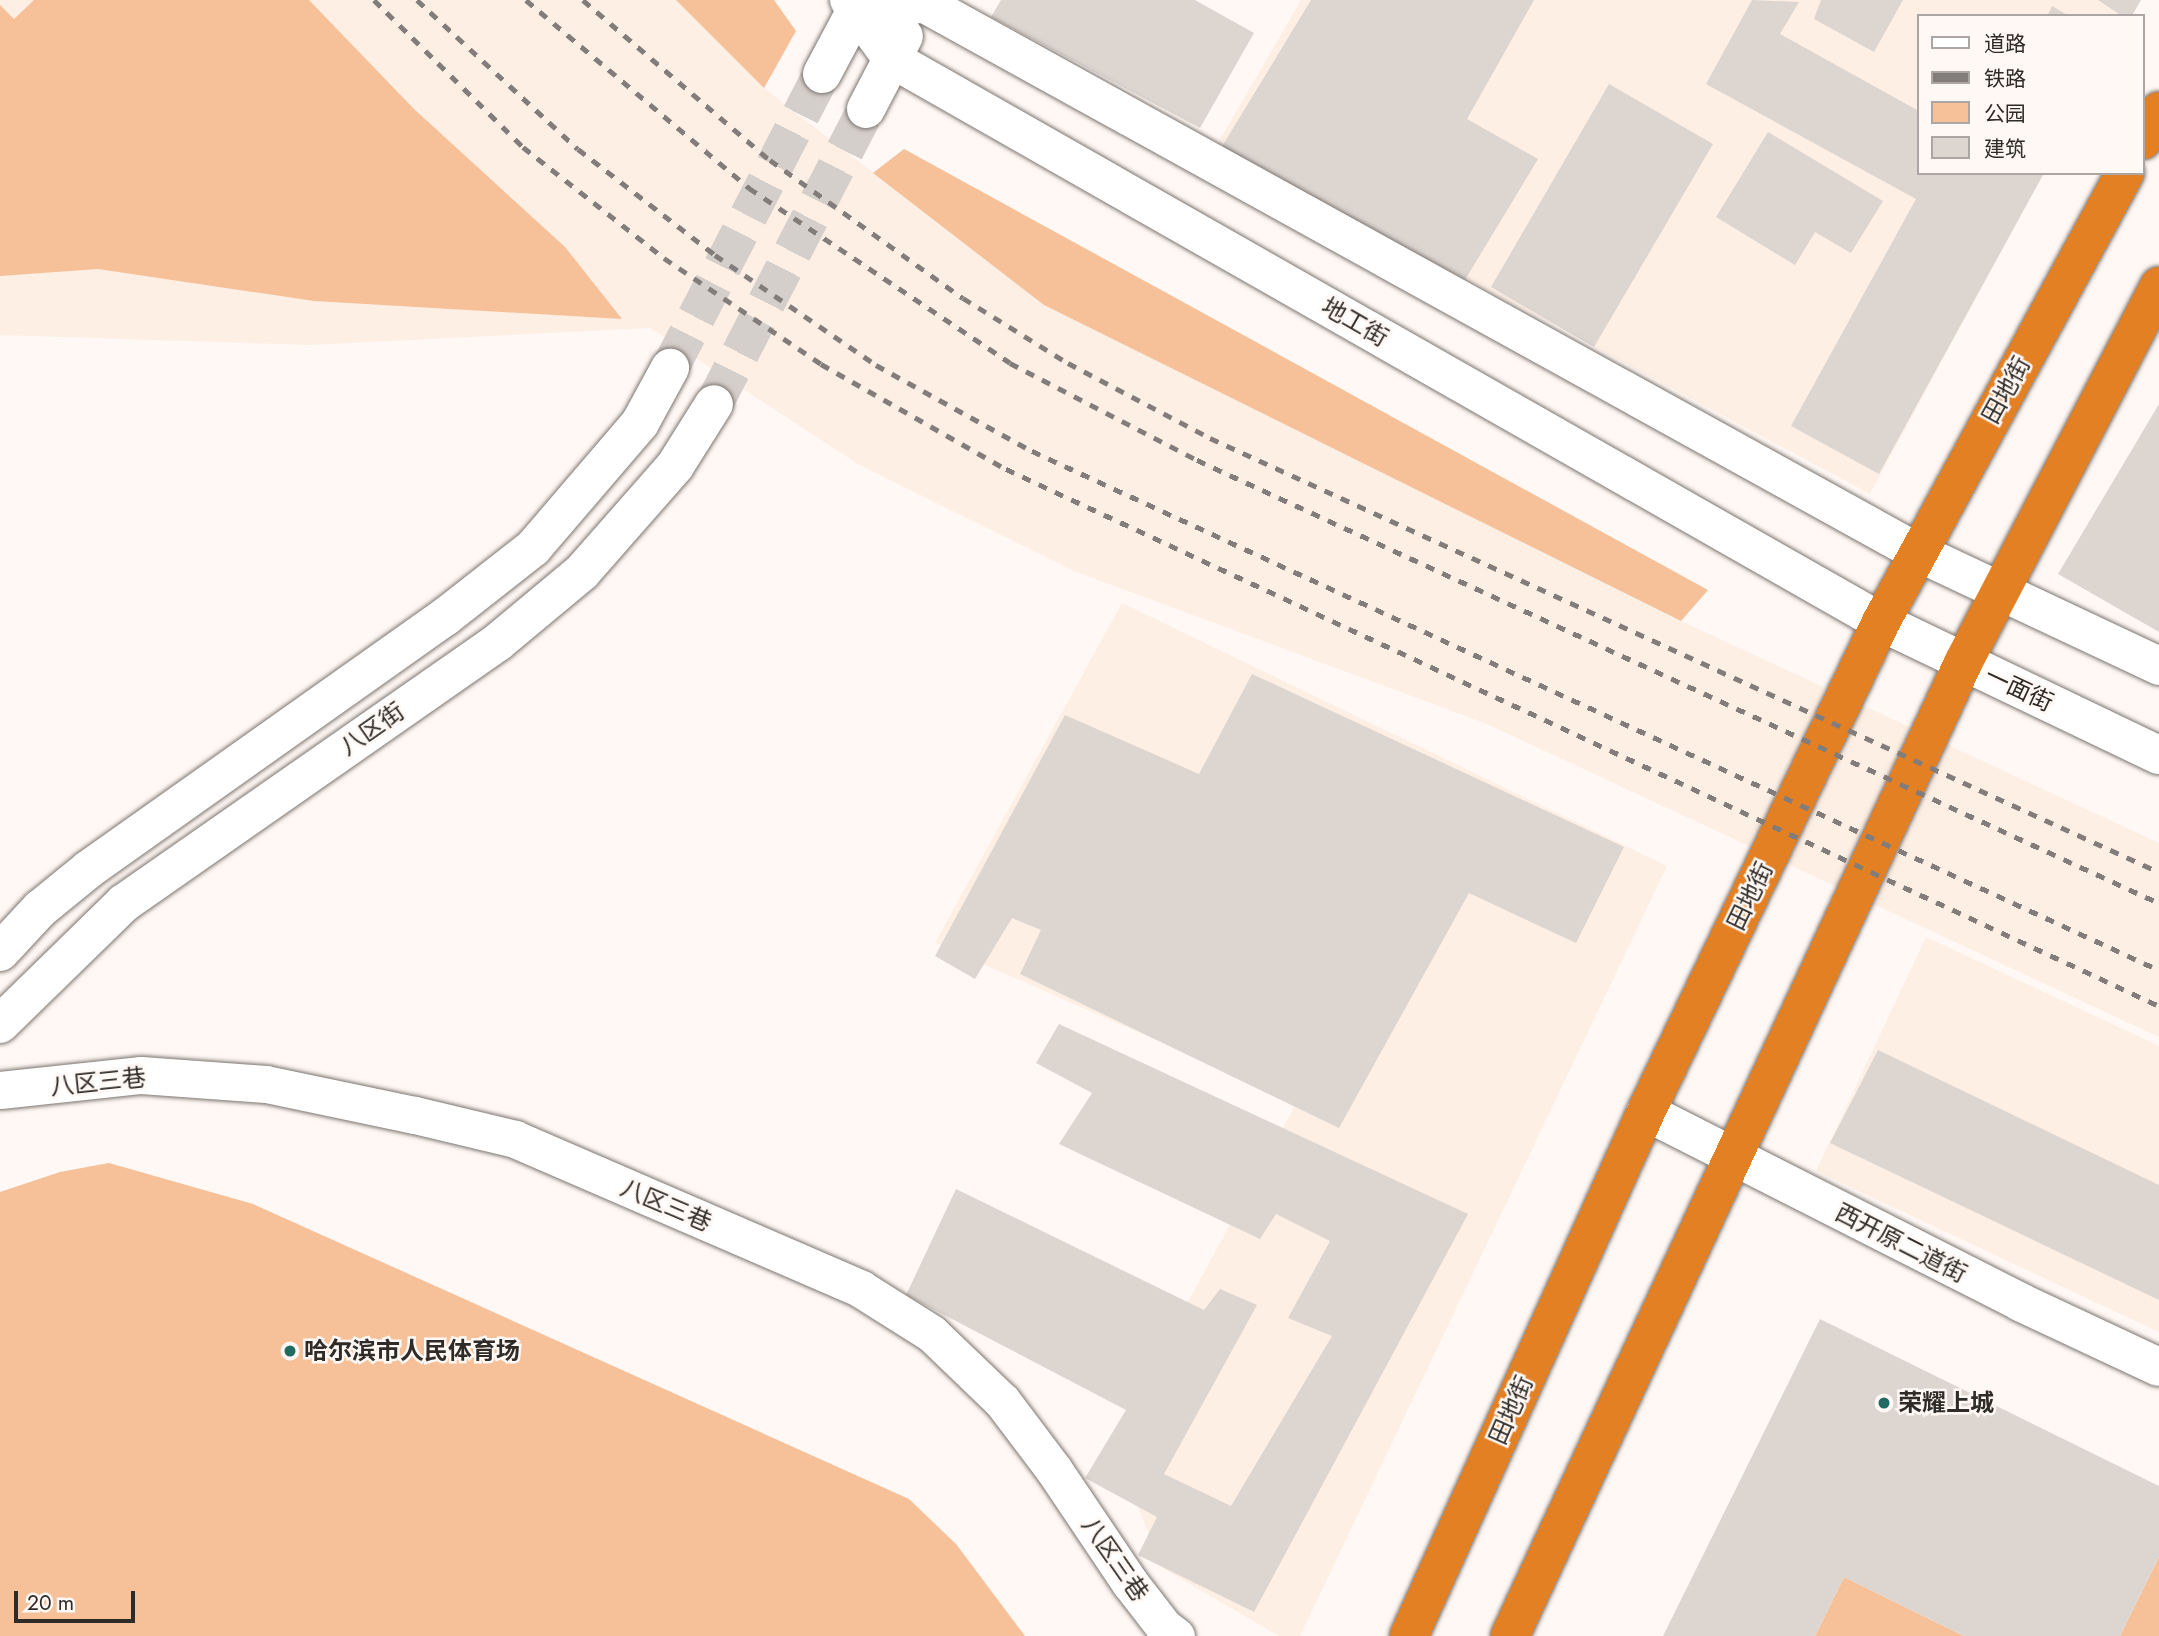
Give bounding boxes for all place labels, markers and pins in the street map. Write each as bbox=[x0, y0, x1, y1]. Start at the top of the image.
place label: 哈尔滨市人民体育场 bbox=[304, 1337, 520, 1365]
marker: 哈尔滨市人民体育场 bbox=[282, 1343, 298, 1359]
place label: 荣耀上城 bbox=[1898, 1389, 1994, 1417]
marker: 荣耀上城 bbox=[1876, 1395, 1892, 1411]

